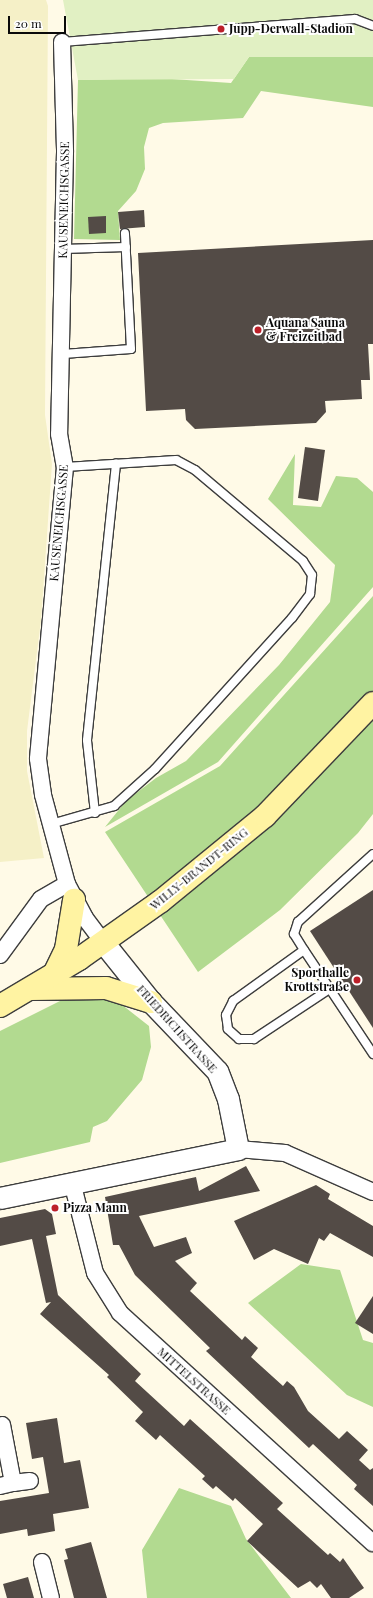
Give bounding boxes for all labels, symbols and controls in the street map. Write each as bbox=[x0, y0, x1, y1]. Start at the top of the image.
scale bar bbox=[10, 8, 68, 34]
text: 20 m bbox=[15, 15, 42, 31]
place label: Jupp-Derwall-Stadion bbox=[229, 22, 353, 36]
marker: Jupp-Derwall-Stadion bbox=[216, 24, 226, 34]
street label: KAUSENEICHSGASSE bbox=[56, 141, 72, 259]
place label: Aquana Sauna & Freizeitbad bbox=[266, 316, 345, 344]
marker: Aquana Sauna & Freizeitbad bbox=[253, 325, 263, 335]
street label: KAUSENEICHSGASSE bbox=[47, 464, 71, 582]
street label: WILLY-BRANDT-RING bbox=[147, 825, 251, 913]
place label: Sporthalle Krottstraße bbox=[285, 966, 349, 994]
marker: Sporthalle Krottstraße bbox=[352, 975, 362, 985]
street label: FRIEDRICHSTRASSE bbox=[134, 982, 220, 1076]
place label: Pizza Mann bbox=[63, 1201, 127, 1215]
marker: Pizza Mann bbox=[50, 1203, 60, 1213]
street label: MITTELSTRASSE bbox=[155, 1344, 233, 1418]

